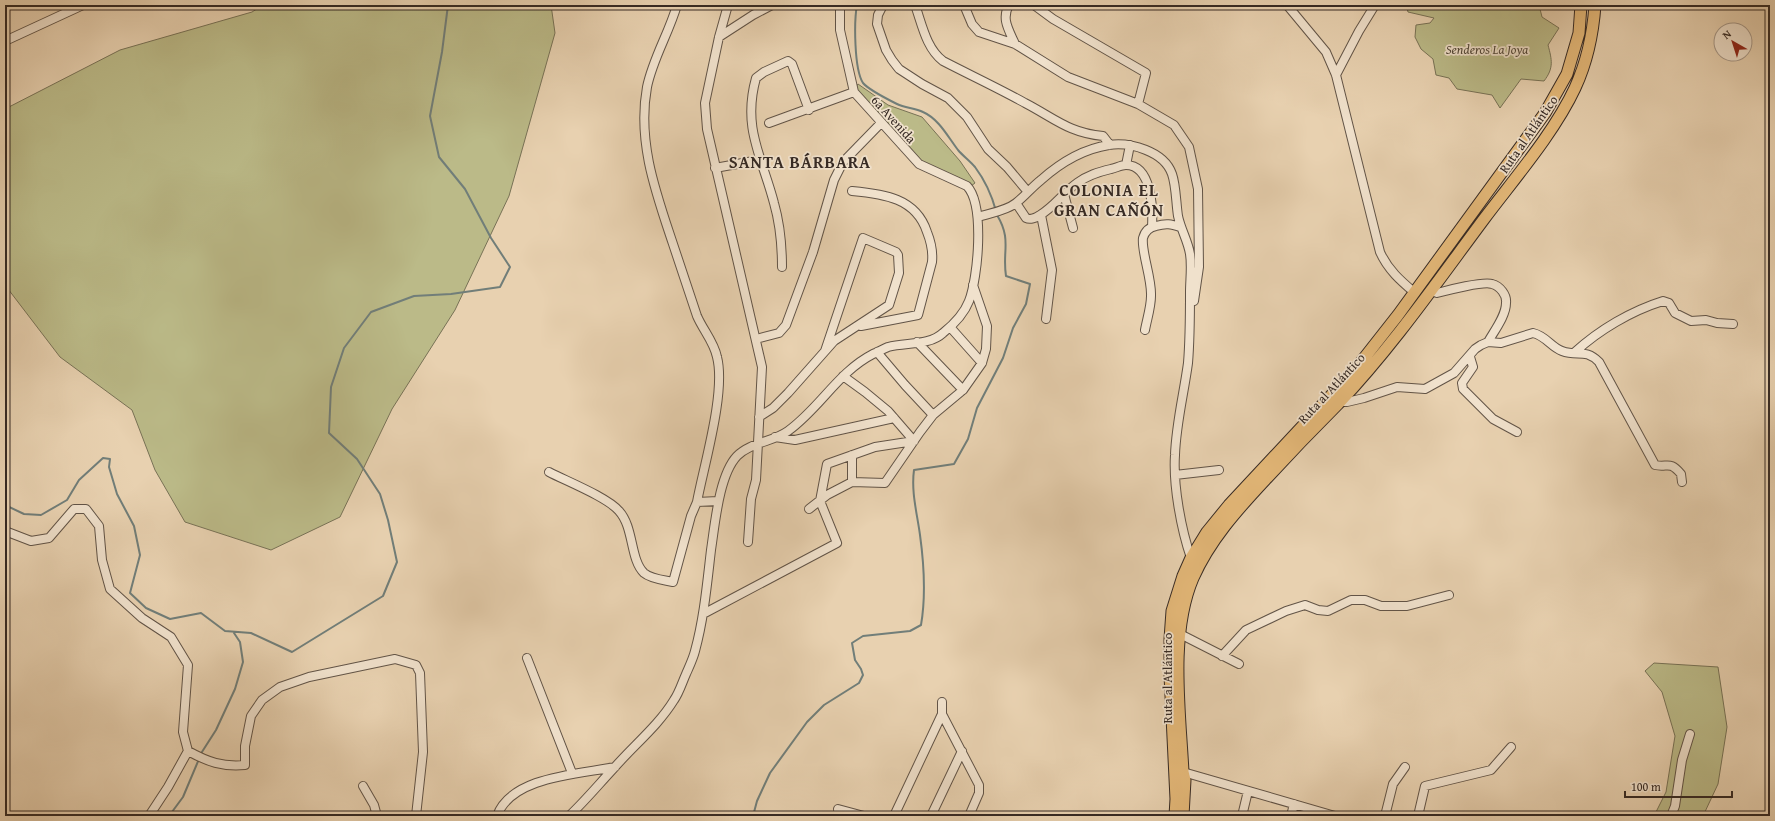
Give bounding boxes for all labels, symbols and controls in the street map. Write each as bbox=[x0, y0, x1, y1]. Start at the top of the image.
north arrow bbox=[1713, 22, 1753, 62]
text: N bbox=[1719, 25, 1735, 43]
park label: Senderos La Joya bbox=[1446, 40, 1528, 59]
street label: 6a Avenida bbox=[867, 91, 921, 148]
street label: Ruta al Atlántico bbox=[1495, 91, 1562, 177]
district label: SANTA BÁRBARA bbox=[729, 149, 871, 174]
district label: COLONIA EL GRAN CAÑÓN bbox=[1054, 177, 1164, 222]
street label: Ruta al Atlántico bbox=[1293, 348, 1370, 428]
street label: Ruta al Atlántico bbox=[1158, 632, 1177, 723]
scale bar bbox=[1625, 773, 1732, 799]
text: 100 m bbox=[1631, 778, 1661, 795]

